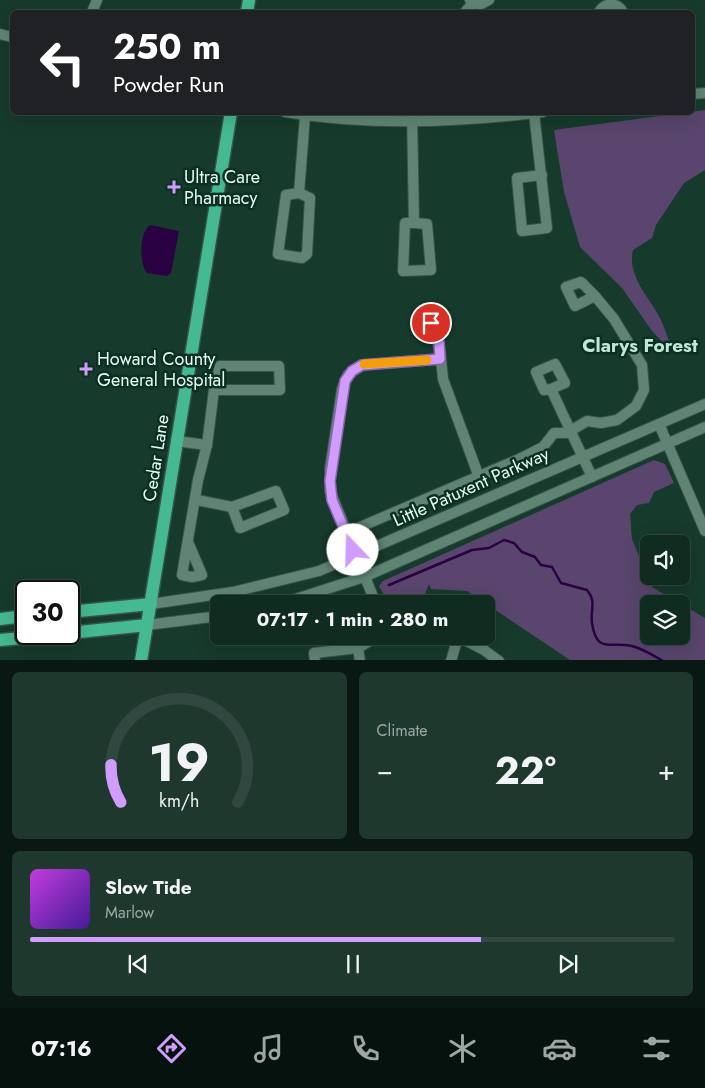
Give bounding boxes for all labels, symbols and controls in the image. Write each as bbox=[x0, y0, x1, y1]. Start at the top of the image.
text: 250 m bbox=[113, 22, 221, 72]
icon: left bbox=[30, 30, 95, 95]
text: Powder Run bbox=[113, 68, 224, 100]
place label: Ultra Care Pharmacy bbox=[184, 164, 260, 211]
marker: Ultra Care Pharmacy bbox=[168, 181, 180, 193]
pin bbox=[410, 302, 452, 344]
icon: arrive bbox=[417, 309, 445, 337]
district label: Clarys Forest bbox=[582, 332, 698, 359]
place label: Howard County General Hospital bbox=[97, 346, 225, 393]
marker: Howard County General Hospital bbox=[79, 362, 93, 376]
street label: Cedar Lane bbox=[136, 413, 176, 503]
street label: Little Patuxent Parkway bbox=[389, 441, 553, 533]
position arrow bbox=[326, 523, 378, 575]
map controls bbox=[640, 535, 690, 645]
button: sound bbox=[640, 535, 690, 585]
speed limit sign: 30 bbox=[15, 580, 80, 645]
button: layers bbox=[640, 595, 690, 645]
text: 07:17 · 1 min · 280 m bbox=[257, 606, 448, 633]
text: Climate bbox=[377, 719, 428, 742]
text: 19 bbox=[149, 725, 210, 801]
text: 22° bbox=[495, 743, 556, 798]
text: − bbox=[377, 750, 393, 791]
text: + bbox=[658, 750, 675, 791]
text: km/h bbox=[159, 788, 199, 814]
text: Slow Tide bbox=[105, 874, 192, 901]
text: Marlow bbox=[105, 901, 154, 924]
icon: previous bbox=[124, 950, 152, 978]
icon: pause bbox=[339, 950, 367, 978]
icon: next bbox=[554, 950, 582, 978]
icon: directions bbox=[154, 1031, 189, 1066]
icon: music bbox=[251, 1031, 286, 1066]
icon: phone bbox=[348, 1031, 383, 1066]
icon: climate bbox=[445, 1031, 480, 1066]
icon: car bbox=[542, 1031, 577, 1066]
icon: filters bbox=[639, 1031, 674, 1066]
text: 07:16 bbox=[31, 1032, 92, 1064]

